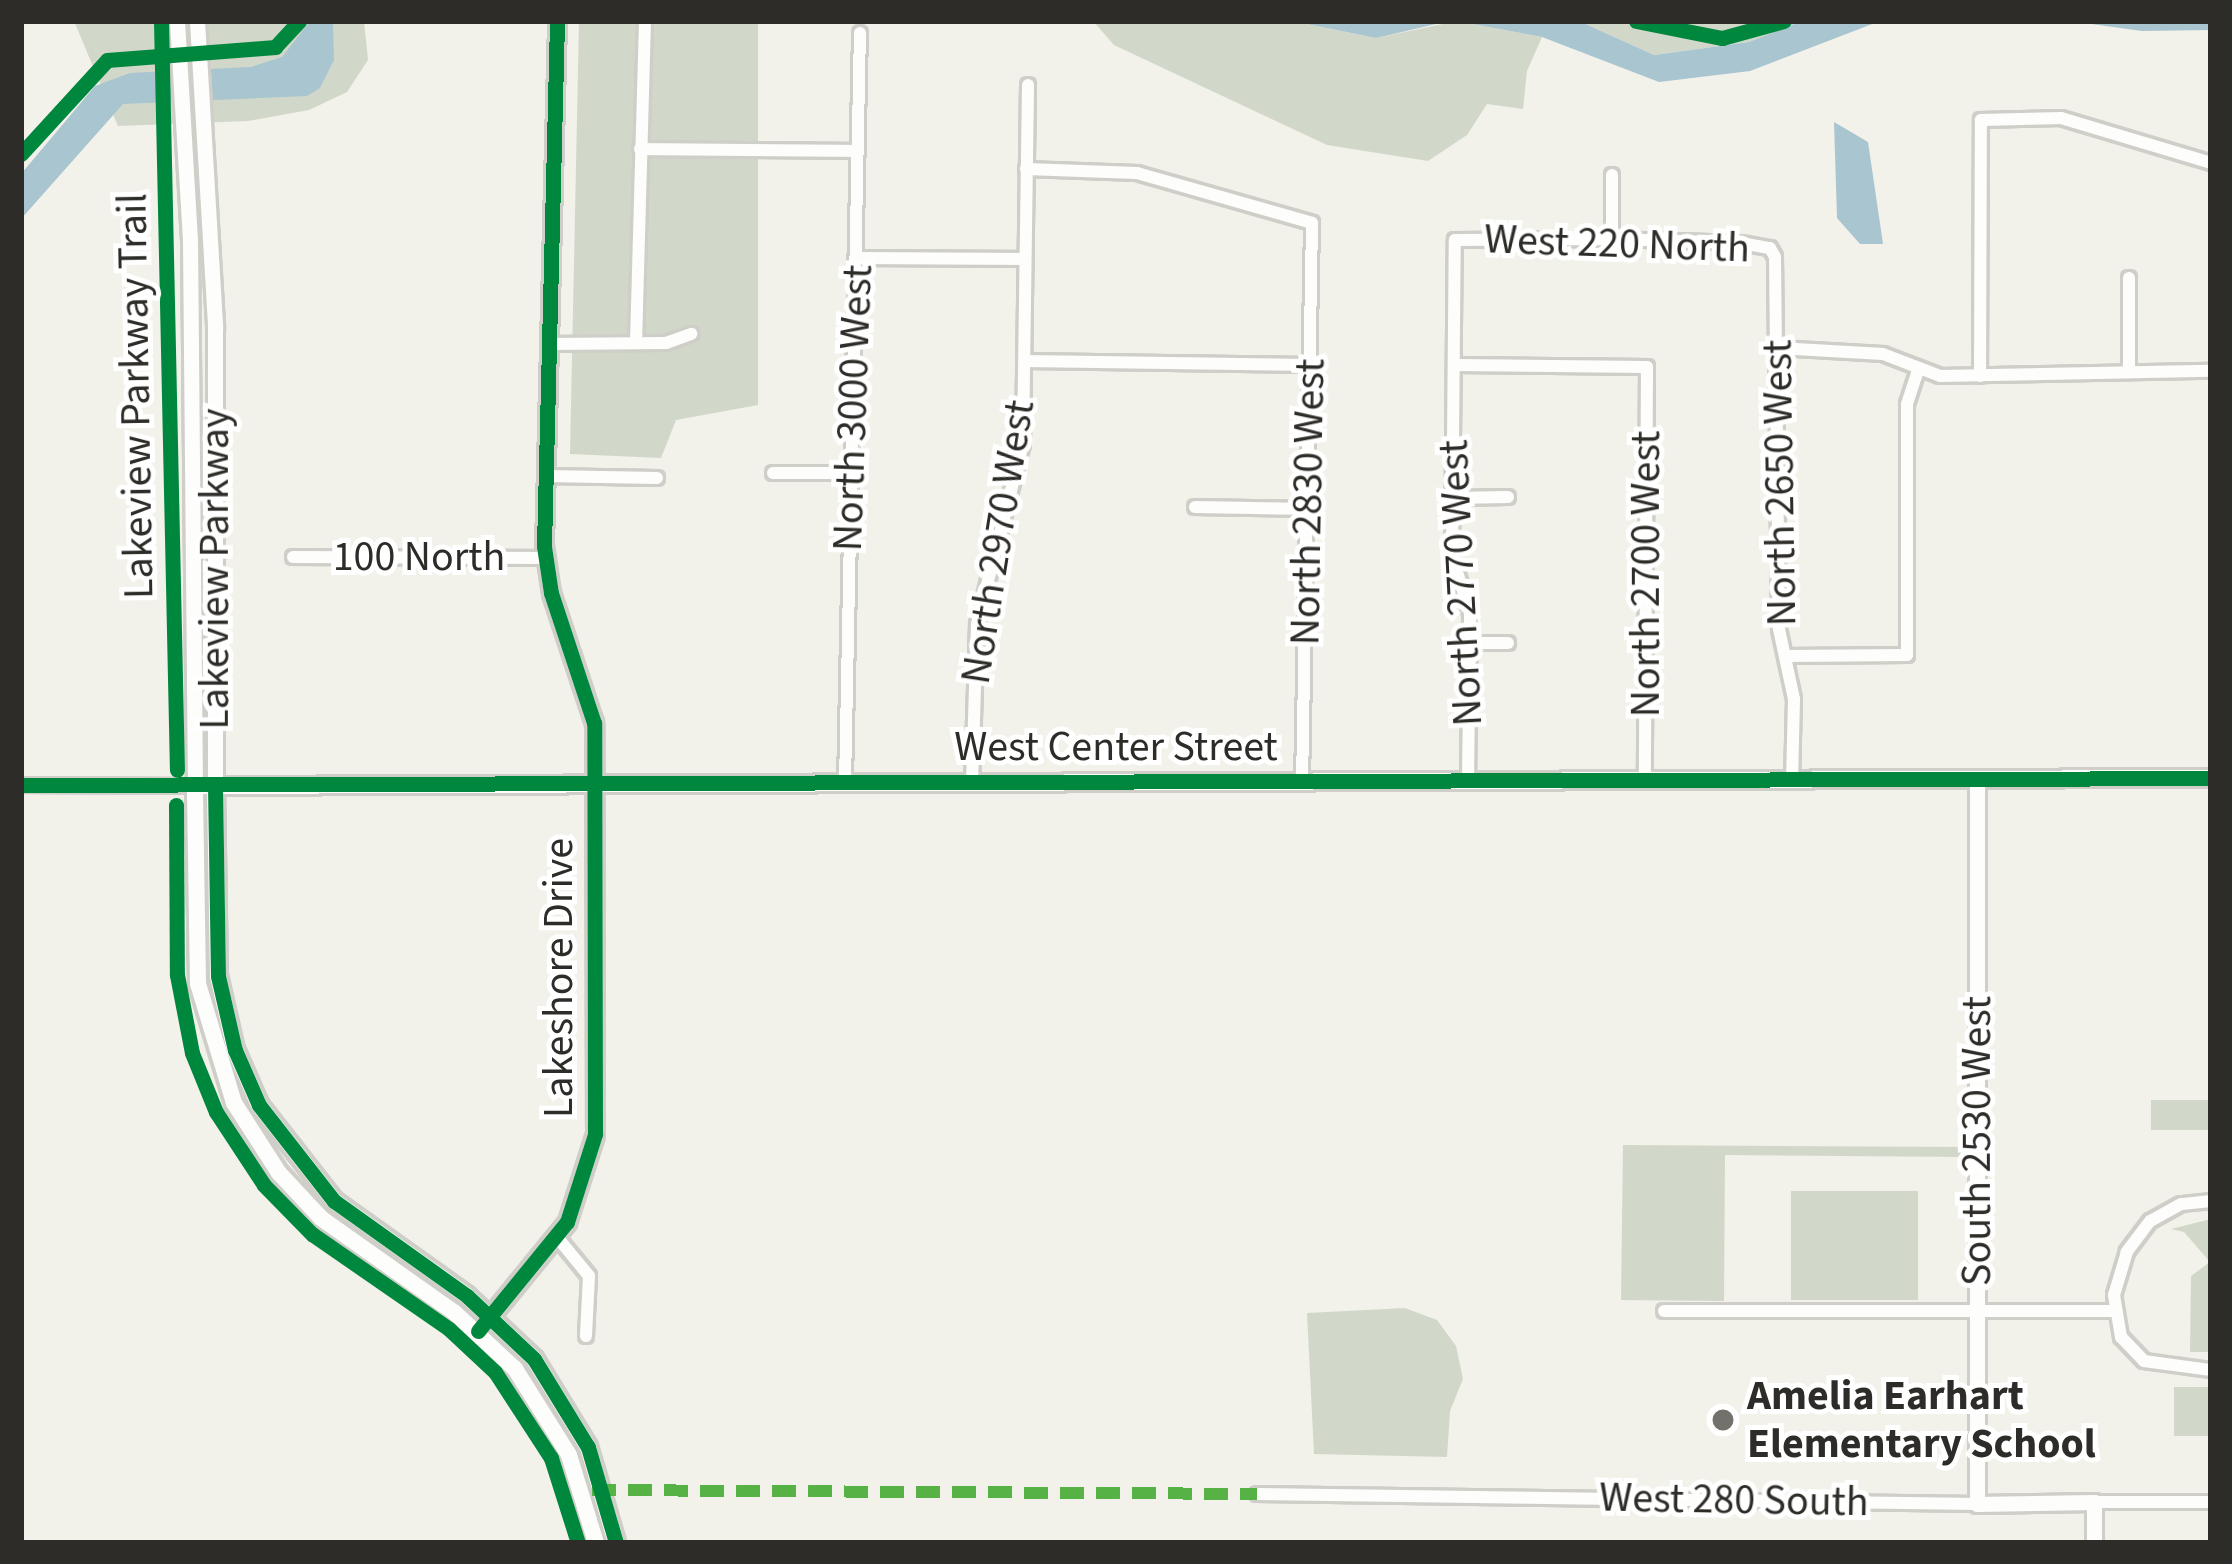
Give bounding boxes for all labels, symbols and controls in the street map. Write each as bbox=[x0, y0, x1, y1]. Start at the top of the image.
street label: Lakeview Parkway Trail bbox=[107, 193, 165, 599]
street label: West 220 North bbox=[1483, 214, 1751, 274]
street label: North 3000 West bbox=[823, 264, 883, 552]
street label: North 2650 West bbox=[1752, 339, 1808, 627]
street label: North 2830 West bbox=[1280, 358, 1336, 646]
street label: North 2970 West bbox=[951, 396, 1045, 688]
street label: Lakeview Parkway bbox=[190, 408, 240, 730]
street label: North 2700 West bbox=[1621, 431, 1671, 717]
street label: North 2770 West bbox=[1428, 439, 1494, 727]
street label: 100 North bbox=[333, 532, 505, 582]
street label: West Center Street bbox=[954, 722, 1278, 772]
street label: Lakeshore Drive bbox=[534, 838, 584, 1118]
street label: South 2530 West bbox=[1952, 996, 2002, 1286]
place label: Amelia Earhart Elementary School bbox=[1747, 1371, 2096, 1470]
marker: Amelia Earhart Elementary School bbox=[1710, 1407, 1736, 1433]
street label: West 280 South bbox=[1599, 1472, 1869, 1528]

